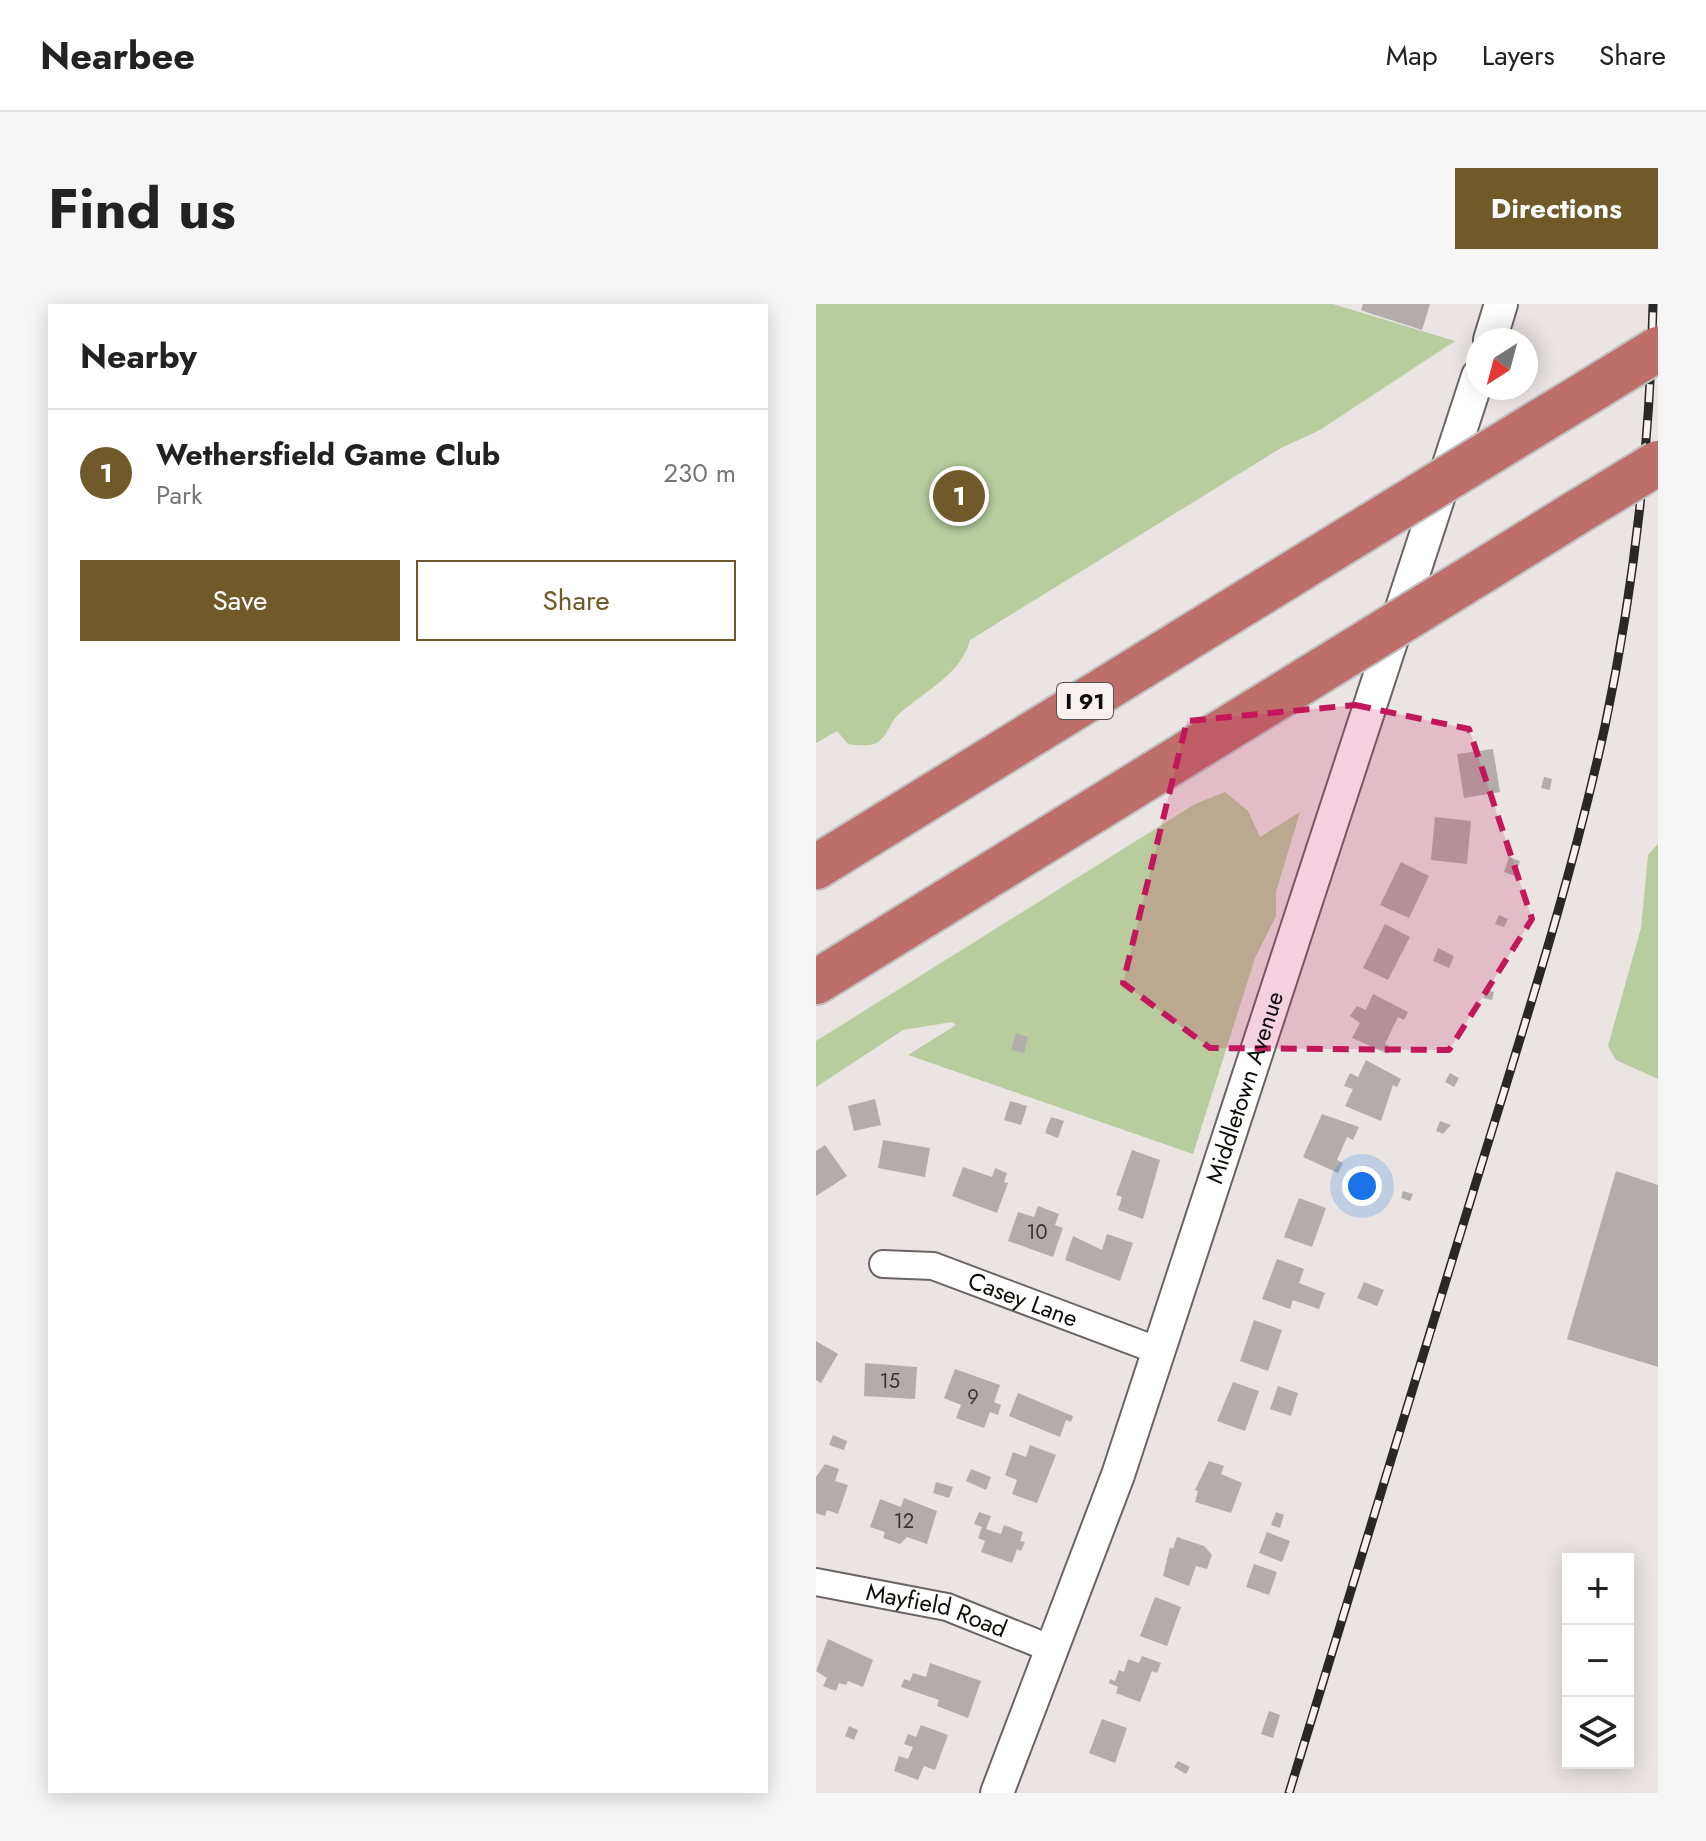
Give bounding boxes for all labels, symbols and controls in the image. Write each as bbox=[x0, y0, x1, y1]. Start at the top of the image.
text: Nearbee bbox=[40, 28, 195, 83]
text: Map bbox=[1386, 35, 1438, 76]
text: Layers bbox=[1482, 35, 1555, 76]
text: Share bbox=[1599, 35, 1666, 76]
text: Find us bbox=[48, 168, 236, 249]
button: Directions bbox=[1455, 168, 1658, 249]
north arrow bbox=[1466, 328, 1538, 400]
text: Nearby bbox=[80, 332, 197, 381]
text: Wethersfield Game Club bbox=[156, 433, 500, 476]
text: 1 bbox=[99, 454, 113, 492]
text: 230 m bbox=[663, 454, 736, 492]
pin: 1 bbox=[933, 466, 985, 526]
text: Park bbox=[156, 476, 202, 514]
button: Save bbox=[80, 560, 400, 641]
button: Share bbox=[416, 560, 736, 641]
road number: I 91 bbox=[1057, 683, 1113, 719]
street label: Middletown Avenue bbox=[1197, 987, 1292, 1188]
your location bbox=[1342, 1166, 1382, 1206]
house number: 10 bbox=[1027, 1218, 1048, 1247]
street label: Casey Lane bbox=[963, 1263, 1083, 1336]
house number: 15 bbox=[880, 1367, 900, 1396]
house number: 9 bbox=[967, 1383, 979, 1412]
house number: 12 bbox=[894, 1507, 914, 1536]
map controls bbox=[1562, 1553, 1634, 1769]
button: + bbox=[1562, 1553, 1634, 1625]
street label: Mayfield Road bbox=[863, 1574, 1012, 1646]
button: − bbox=[1562, 1625, 1634, 1697]
button: layers bbox=[1562, 1697, 1634, 1769]

